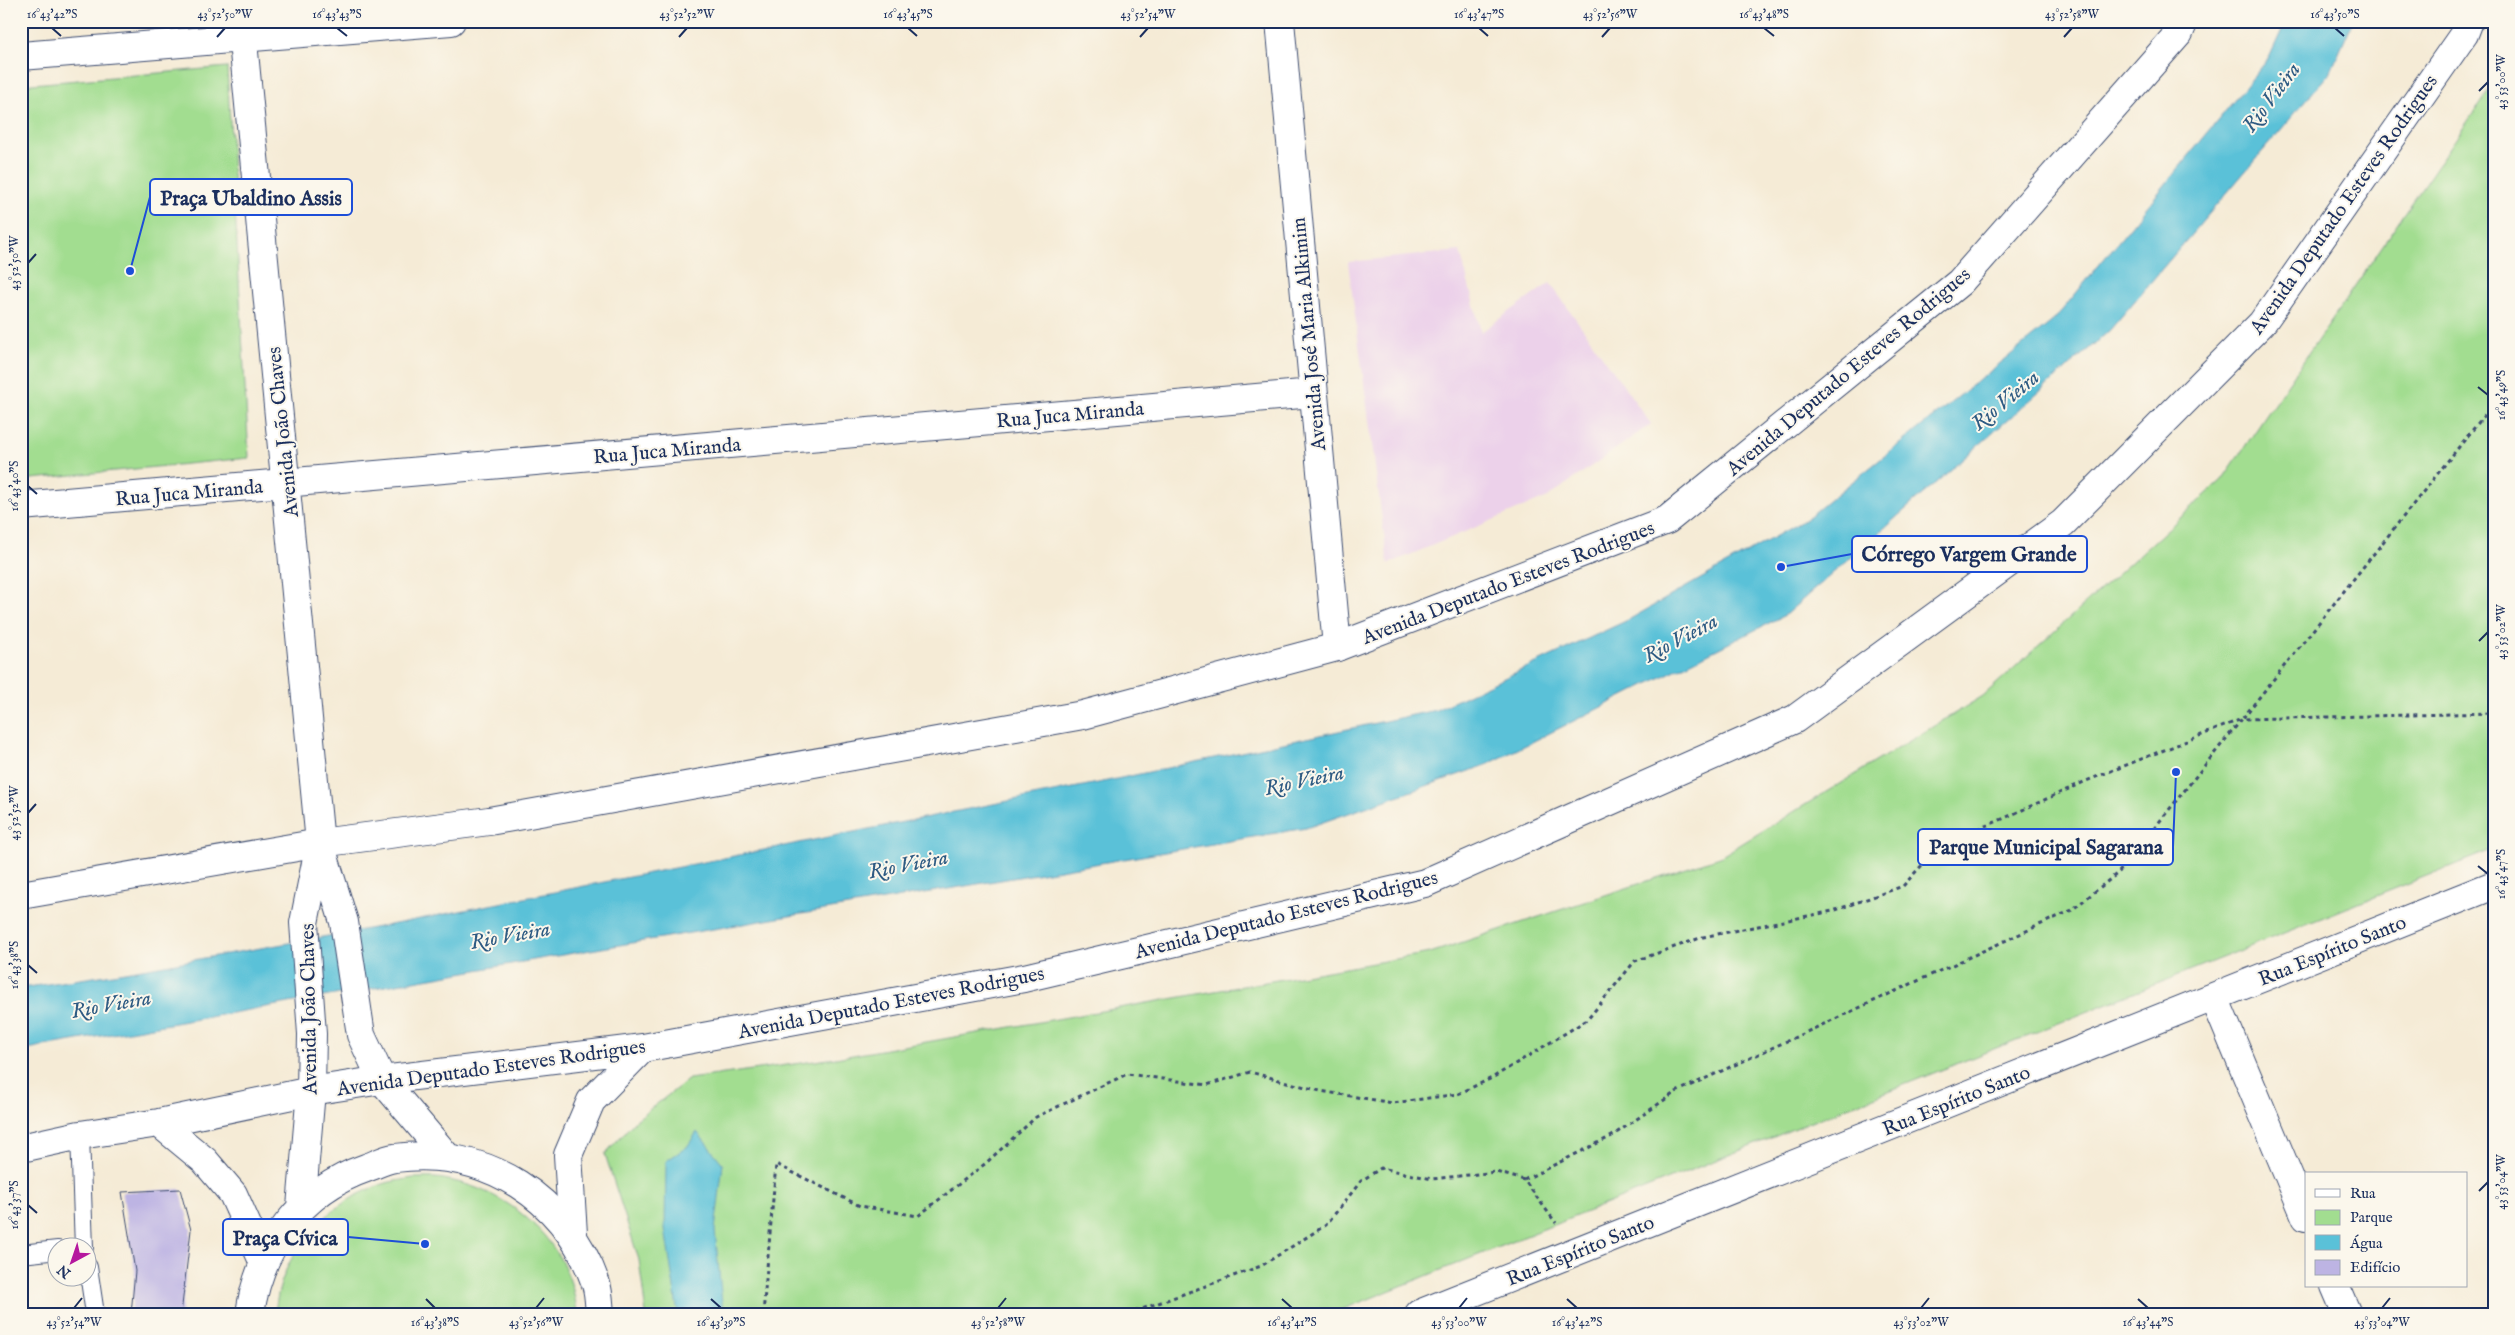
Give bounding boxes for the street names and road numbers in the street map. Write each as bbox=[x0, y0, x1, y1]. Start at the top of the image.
street label: Avenida Deputado Esteves Rodrigues bbox=[2244, 70, 2444, 340]
street label: Avenida José Maria Alkimim bbox=[1287, 216, 1332, 453]
street label: Avenida Deputado Esteves Rodrigues bbox=[1721, 263, 1976, 482]
street label: Avenida João Chaves bbox=[262, 345, 305, 519]
street label: Rua Juca Miranda bbox=[995, 397, 1145, 434]
street label: Rua Juca Miranda bbox=[592, 433, 742, 470]
street label: Rua Juca Miranda bbox=[114, 475, 264, 512]
street label: Avenida Deputado Esteves Rodrigues bbox=[1358, 516, 1658, 651]
street label: Avenida Deputado Esteves Rodrigues bbox=[1131, 866, 1440, 965]
street label: Rua Espírito Santo bbox=[2255, 910, 2410, 992]
street label: Avenida João Chaves bbox=[296, 923, 324, 1096]
street label: Avenida Deputado Esteves Rodrigues bbox=[735, 962, 1046, 1046]
street label: Avenida Deputado Esteves Rodrigues bbox=[334, 1034, 647, 1103]
street label: Rua Espírito Santo bbox=[1879, 1060, 2034, 1142]
street label: Rua Espírito Santo bbox=[1503, 1210, 1658, 1292]

